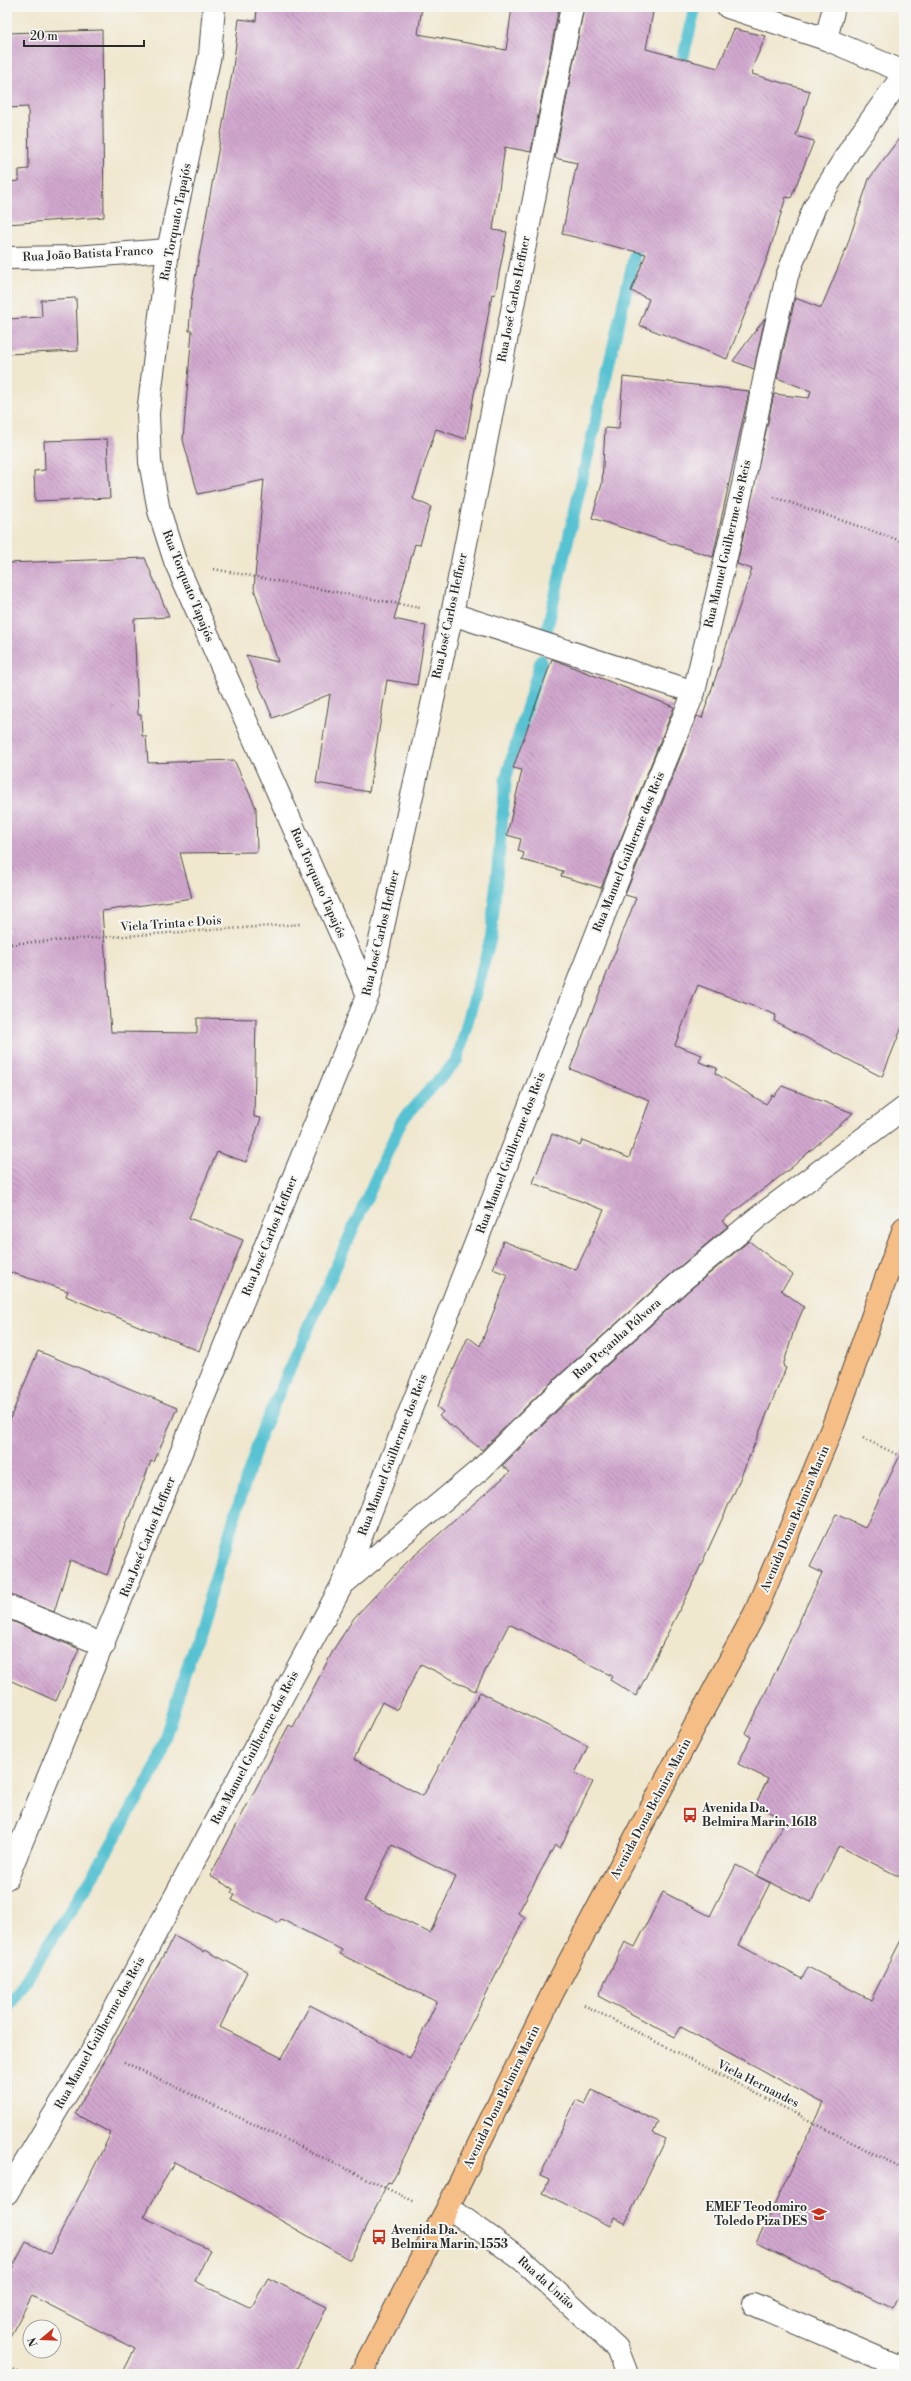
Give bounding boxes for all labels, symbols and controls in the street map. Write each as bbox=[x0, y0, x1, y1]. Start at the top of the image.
scale bar bbox=[24, 22, 144, 48]
text: 20 m bbox=[30, 29, 58, 44]
street label: Rua Torquato Tapajós bbox=[157, 162, 195, 282]
street label: Rua José Carlos Heffner bbox=[494, 234, 534, 364]
street label: Rua João Batista Franco bbox=[22, 243, 154, 265]
street label: Rua Manuel Guilherme dos Reis bbox=[701, 458, 755, 630]
street label: Rua Torquato Tapajós bbox=[159, 528, 217, 644]
street label: Rua José Carlos Heffner bbox=[429, 552, 471, 680]
street label: Rua Manuel Guilherme dos Reis bbox=[590, 769, 668, 935]
street label: Rua Torquato Tapajós bbox=[287, 826, 349, 940]
street label: Rua José Carlos Heffner bbox=[359, 869, 403, 997]
street label: Viela Trinta e Dois bbox=[119, 913, 222, 935]
street label: Rua Manuel Guilherme dos Reis bbox=[473, 1070, 549, 1236]
street label: Rua José Carlos Heffner bbox=[239, 1174, 301, 1298]
street label: Rua Peçanha Pólvora bbox=[570, 1295, 665, 1383]
street label: Rua Manuel Guilherme dos Reis bbox=[355, 1372, 431, 1538]
street label: Avenida Dona Belmira Marin bbox=[757, 1444, 833, 1595]
street label: Rua José Carlos Heffner bbox=[117, 1475, 179, 1599]
street label: Rua Manuel Guilherme dos Reis bbox=[208, 1669, 302, 1827]
street label: Avenida Dona Belmira Marin bbox=[607, 1736, 695, 1883]
place label: Avenida Da. Belmira Marin, 1618 bbox=[701, 1801, 817, 1830]
bus stop icon: Avenida Da. Belmira Marin, 1618 bbox=[681, 1806, 699, 1824]
street label: Rua Manuel Guilherme dos Reis bbox=[52, 1954, 148, 2112]
street label: Avenida Dona Belmira Marin bbox=[460, 2023, 543, 2172]
street label: Viela Hernandes bbox=[714, 2057, 801, 2111]
place label: EMEF Teodomiro Toledo Piza DES bbox=[705, 2200, 807, 2229]
school or university icon: EMEF Teodomiro Toledo Piza DES bbox=[810, 2205, 828, 2223]
place label: Avenida Da. Belmira Marin, 1553 bbox=[390, 2223, 508, 2252]
bus stop icon: Avenida Da. Belmira Marin, 1553 bbox=[370, 2228, 388, 2246]
street label: Rua da União bbox=[514, 2253, 578, 2313]
north arrow bbox=[22, 2319, 62, 2359]
text: N bbox=[25, 2335, 42, 2348]

